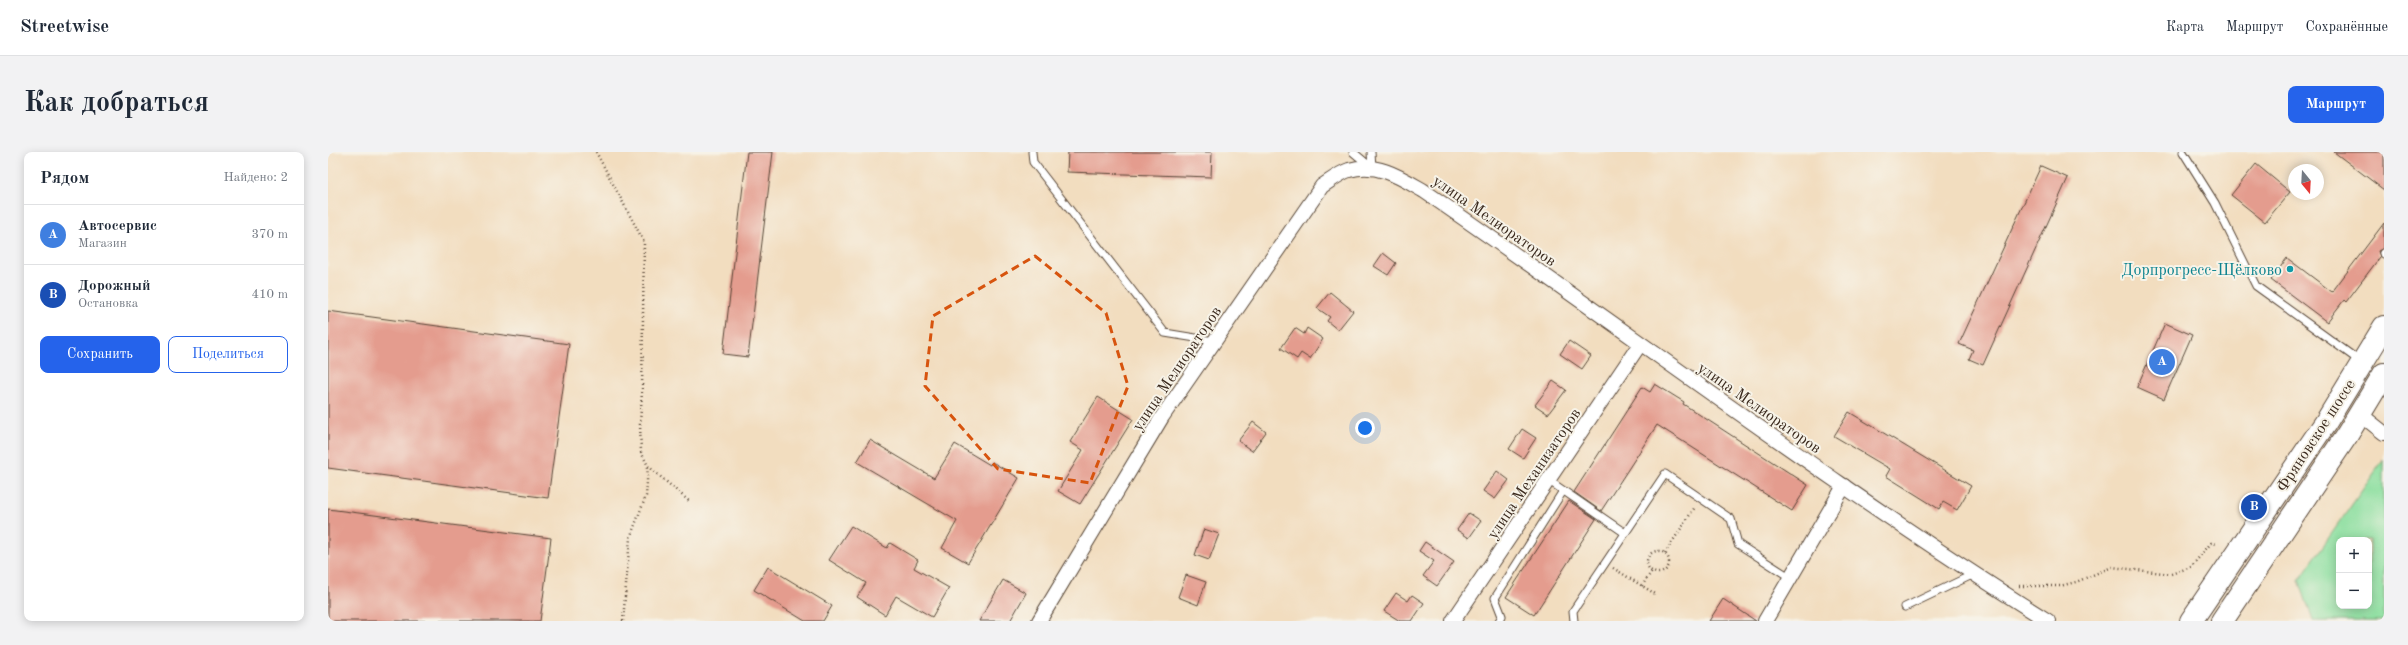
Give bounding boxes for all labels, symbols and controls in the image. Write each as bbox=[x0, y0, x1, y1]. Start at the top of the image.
text: Streetwise bbox=[20, 18, 109, 37]
text: Карта bbox=[2166, 20, 2204, 34]
text: Маршрут bbox=[2226, 20, 2283, 34]
text: Сохранённые bbox=[2305, 20, 2388, 34]
button: Маршрут bbox=[2288, 86, 2384, 123]
text: Как добраться bbox=[24, 90, 209, 118]
north arrow bbox=[2288, 164, 2324, 200]
text: Рядом bbox=[40, 170, 89, 187]
text: Найдено: 2 bbox=[224, 171, 288, 184]
street label: улица Мелиораторов bbox=[1429, 173, 1558, 270]
text: Автосервис bbox=[78, 219, 157, 234]
text: A bbox=[48, 228, 58, 241]
text: 370 m bbox=[251, 228, 288, 241]
text: Магазин bbox=[78, 237, 127, 250]
place label: Дорпрогресс-Щёлково bbox=[2122, 263, 2282, 279]
marker: Дорпрогресс-Щёлково bbox=[2285, 264, 2295, 274]
text: Дорожный bbox=[78, 279, 151, 294]
text: B bbox=[48, 288, 58, 301]
text: 410 m bbox=[251, 288, 288, 301]
text: Остановка bbox=[78, 297, 138, 310]
street label: улица Мелиораторов bbox=[1130, 304, 1225, 434]
button: Сохранить bbox=[40, 336, 160, 373]
button: Поделиться bbox=[168, 336, 288, 373]
pin: A bbox=[2149, 347, 2175, 377]
street label: улица Мелиораторов bbox=[1694, 360, 1823, 457]
street label: Фряновское шоссе bbox=[2274, 377, 2359, 495]
street label: улица Механизаторов bbox=[1485, 406, 1584, 542]
your location bbox=[1355, 418, 1375, 438]
pin: B bbox=[2241, 492, 2267, 522]
map controls bbox=[2336, 537, 2372, 609]
button: + bbox=[2336, 537, 2372, 573]
button: − bbox=[2336, 573, 2372, 609]

